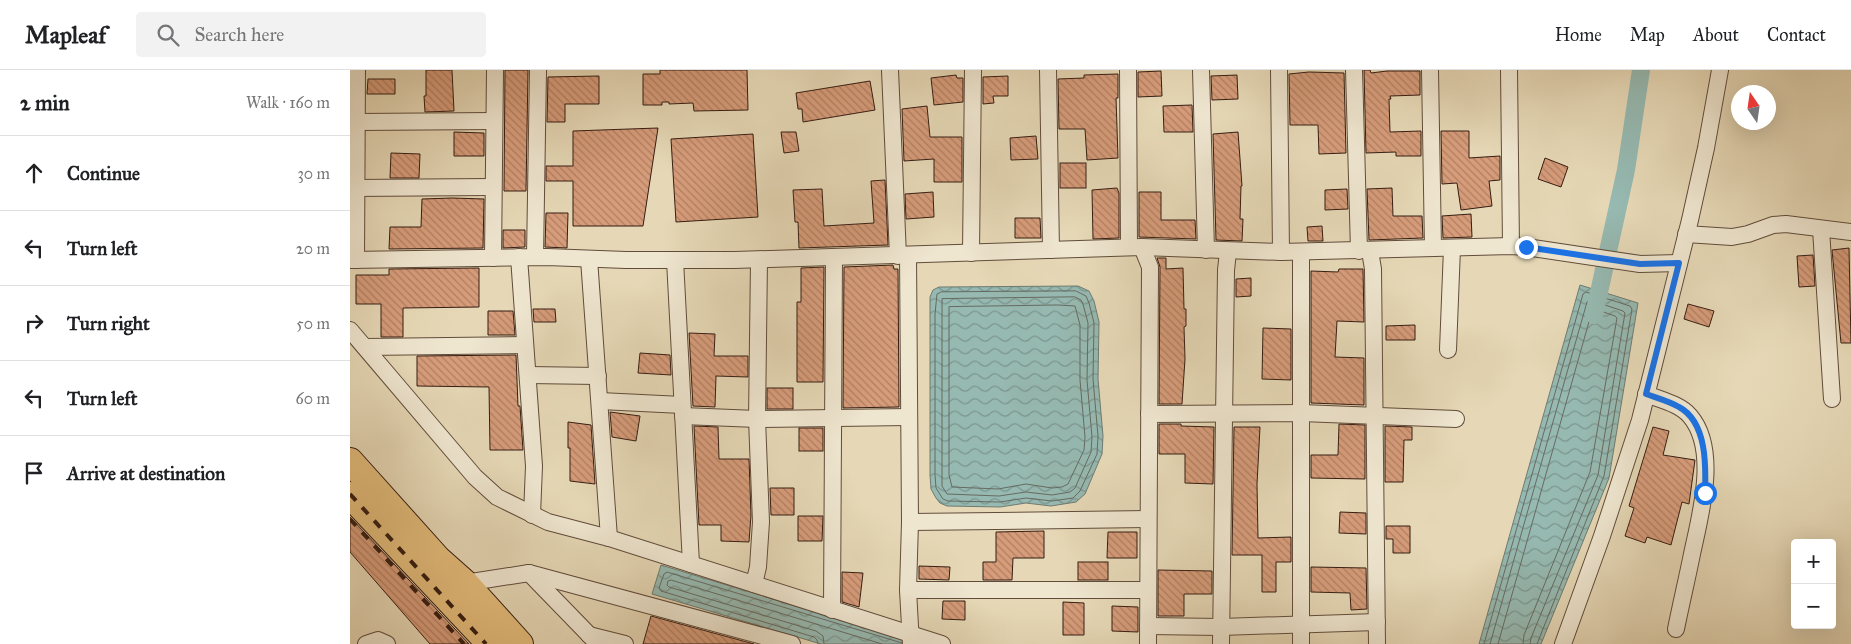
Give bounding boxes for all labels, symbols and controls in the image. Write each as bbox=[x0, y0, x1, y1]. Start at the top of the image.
search box bbox=[136, 12, 486, 57]
text: Mapleaf bbox=[25, 20, 106, 50]
icon: search bbox=[154, 21, 182, 49]
text: Search here bbox=[194, 23, 284, 46]
text: Home bbox=[1555, 24, 1602, 46]
text: Map bbox=[1630, 24, 1665, 46]
text: About bbox=[1693, 24, 1739, 46]
text: Contact bbox=[1767, 24, 1826, 46]
north arrow bbox=[1731, 85, 1776, 130]
text: 2 min bbox=[20, 90, 70, 116]
text: Walk · 160 m bbox=[246, 93, 330, 112]
icon: ahead bbox=[20, 159, 48, 187]
text: Continue bbox=[67, 162, 140, 185]
text: 30 m bbox=[297, 164, 330, 183]
icon: left bbox=[20, 234, 48, 262]
route end bbox=[1515, 236, 1538, 259]
text: Turn left bbox=[67, 237, 137, 260]
text: 20 m bbox=[296, 239, 330, 258]
icon: right bbox=[20, 309, 48, 337]
text: Turn right bbox=[67, 312, 150, 335]
text: 50 m bbox=[296, 314, 330, 333]
icon: left bbox=[20, 384, 48, 412]
text: Turn left bbox=[67, 387, 137, 410]
text: 60 m bbox=[296, 389, 330, 408]
icon: arrive bbox=[20, 459, 48, 487]
text: Arrive at destination bbox=[67, 462, 225, 485]
route start bbox=[1694, 482, 1717, 505]
map controls bbox=[1791, 539, 1836, 629]
button: + bbox=[1791, 539, 1836, 584]
button: − bbox=[1791, 584, 1836, 629]

